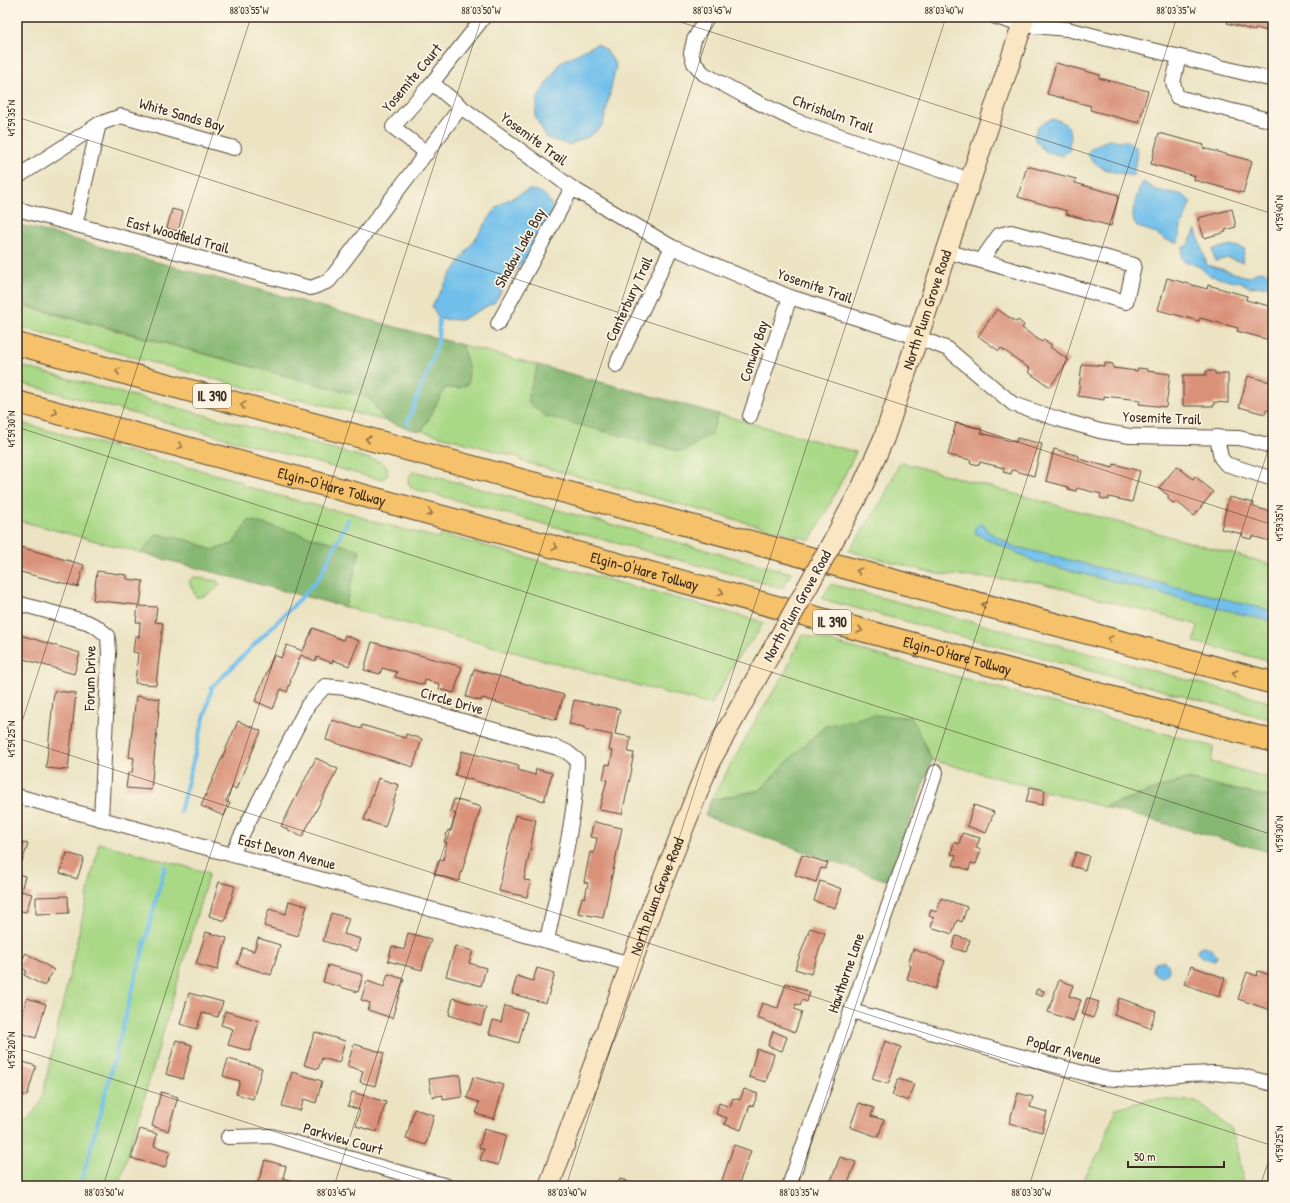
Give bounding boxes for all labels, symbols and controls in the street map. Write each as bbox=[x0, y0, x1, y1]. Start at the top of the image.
text: 88°03'55"W bbox=[229, 4, 269, 17]
text: 88°03'50"W bbox=[461, 4, 502, 17]
text: 88°03'45"W bbox=[693, 4, 732, 17]
text: 88°03'40"W bbox=[925, 4, 964, 17]
text: 88°03'35"W bbox=[1156, 4, 1197, 17]
street label: Yosemite Court bbox=[377, 38, 447, 117]
street label: Chrisholm Trail bbox=[789, 89, 877, 138]
street label: White Sands Bay bbox=[137, 92, 227, 137]
text: 41°59'35"N bbox=[5, 100, 18, 136]
street label: Yosemite Trail bbox=[496, 107, 572, 170]
text: 41°59'40"N bbox=[1273, 195, 1286, 231]
street label: Shadow Lake Bay bbox=[489, 204, 550, 291]
street label: East Woodfield Trail bbox=[125, 211, 232, 258]
street label: North Plum Grove Road bbox=[897, 247, 956, 372]
street label: Canterbury Trail bbox=[600, 253, 657, 345]
street label: Yosemite Trail bbox=[775, 263, 856, 308]
street label: Conway Bay bbox=[734, 317, 773, 384]
one-way arrow bbox=[114, 367, 121, 376]
road number: IL 390 bbox=[193, 384, 231, 408]
one-way arrow bbox=[240, 401, 247, 410]
street label: Yosemite Trail bbox=[1122, 406, 1202, 429]
one-way arrow bbox=[51, 407, 58, 416]
text: 41°59'30"N bbox=[5, 411, 18, 447]
one-way arrow bbox=[365, 435, 372, 444]
one-way arrow bbox=[176, 441, 183, 450]
street label: Elgin-O'Hare Tollway bbox=[275, 462, 388, 511]
text: 41°59'35"N bbox=[1273, 505, 1286, 541]
one-way arrow bbox=[426, 508, 433, 517]
one-way arrow bbox=[551, 542, 558, 551]
street label: Elgin-O'Hare Tollway bbox=[588, 546, 701, 596]
street label: North Plum Grove Road bbox=[757, 546, 836, 665]
one-way arrow bbox=[856, 567, 863, 576]
one-way arrow bbox=[717, 587, 724, 596]
one-way arrow bbox=[981, 601, 988, 610]
road number: IL 390 bbox=[813, 610, 851, 634]
one-way arrow bbox=[856, 625, 863, 634]
street label: Elgin-O'Hare Tollway bbox=[901, 631, 1014, 680]
one-way arrow bbox=[1107, 635, 1114, 644]
street label: Forum Drive bbox=[78, 645, 101, 712]
one-way arrow bbox=[1232, 669, 1239, 677]
street label: Circle Drive bbox=[418, 681, 486, 720]
text: 41°59'25"N bbox=[5, 721, 18, 757]
text: 41°59'30"N bbox=[1273, 816, 1286, 852]
street label: East Devon Avenue bbox=[236, 828, 338, 875]
street label: North Plum Grove Road bbox=[624, 834, 689, 958]
street label: Hawthorne Lane bbox=[822, 930, 869, 1016]
street label: Poplar Avenue bbox=[1024, 1029, 1104, 1070]
text: 41°59'20"N bbox=[5, 1032, 18, 1068]
street label: Parkview Court bbox=[301, 1117, 386, 1160]
text: 41°59'25"N bbox=[1273, 1126, 1286, 1162]
scale bar bbox=[1128, 1143, 1224, 1169]
text: 50 m bbox=[1134, 1148, 1155, 1165]
text: 88°03'50"W bbox=[84, 1186, 125, 1199]
text: 88°03'45"W bbox=[317, 1186, 356, 1199]
text: 88°03'40"W bbox=[548, 1186, 587, 1199]
text: 88°03'35"W bbox=[779, 1186, 820, 1199]
text: 88°03'30"W bbox=[1011, 1186, 1052, 1199]

